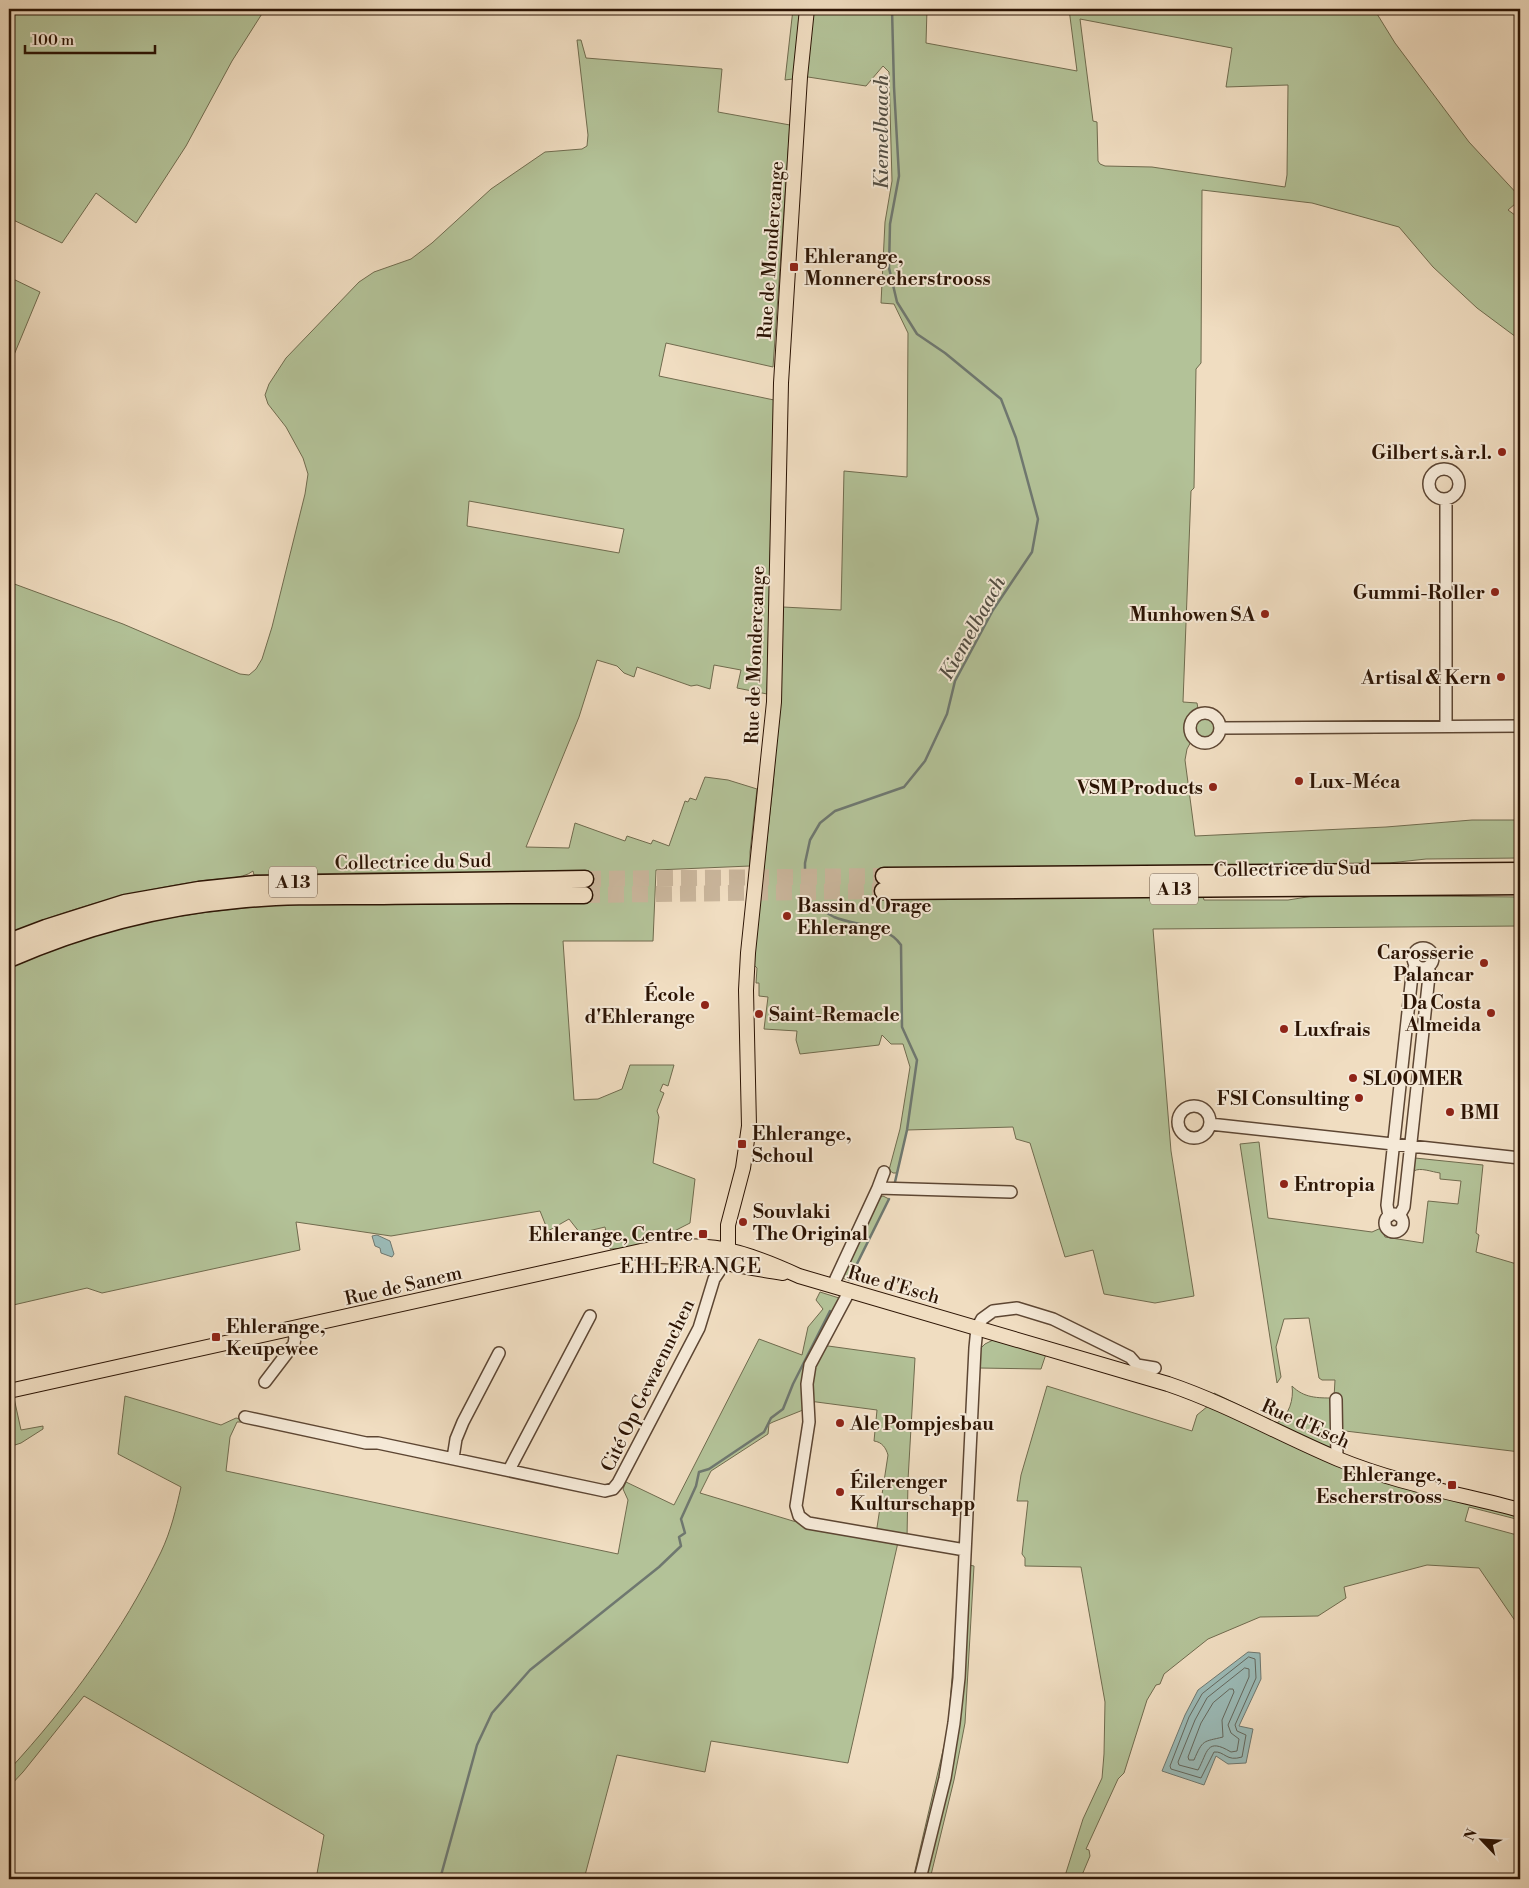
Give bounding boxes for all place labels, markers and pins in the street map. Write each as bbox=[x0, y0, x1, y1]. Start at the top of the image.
place label: Ehlerange, Monnerecherstrooss bbox=[804, 245, 991, 291]
marker: Ehlerange, Monnerecherstrooss bbox=[788, 261, 800, 273]
place label: Gilbert s.à r.l. bbox=[1371, 441, 1492, 465]
marker: Gilbert s.à r.l. bbox=[1496, 446, 1508, 458]
place label: Gummi-Roller bbox=[1353, 581, 1485, 605]
marker: Gummi-Roller bbox=[1489, 586, 1501, 598]
place label: Munhowen SA bbox=[1129, 603, 1255, 627]
marker: Munhowen SA bbox=[1259, 608, 1271, 620]
place label: Artisal & Kern bbox=[1360, 666, 1491, 690]
marker: Artisal & Kern bbox=[1495, 671, 1507, 683]
place label: Lux-Méca bbox=[1309, 770, 1401, 794]
marker: Lux-Méca bbox=[1293, 775, 1305, 787]
place label: VSM Products bbox=[1076, 776, 1203, 800]
marker: VSM Products bbox=[1207, 781, 1219, 793]
place label: Bassin d'Orage Ehlerange bbox=[797, 894, 932, 940]
marker: Bassin d'Orage Ehlerange bbox=[781, 910, 793, 922]
place label: Carosserie Palancar bbox=[1377, 941, 1474, 987]
marker: Carosserie Palancar bbox=[1478, 957, 1490, 969]
place label: École d'Ehlerange bbox=[585, 982, 695, 1029]
place label: Da Costa Almeida bbox=[1402, 991, 1482, 1037]
marker: École d'Ehlerange bbox=[699, 999, 711, 1011]
place label: Saint-Remacle bbox=[769, 1003, 900, 1027]
marker: Da Costa Almeida bbox=[1485, 1007, 1497, 1019]
marker: Saint-Remacle bbox=[753, 1008, 765, 1020]
place label: Luxfrais bbox=[1294, 1018, 1370, 1042]
marker: Luxfrais bbox=[1278, 1023, 1290, 1035]
place label: SLOOMER bbox=[1363, 1067, 1464, 1091]
marker: SLOOMER bbox=[1347, 1072, 1359, 1084]
place label: FSI Consulting bbox=[1217, 1087, 1350, 1111]
marker: FSI Consulting bbox=[1353, 1092, 1365, 1104]
place label: BMI bbox=[1460, 1101, 1500, 1125]
marker: BMI bbox=[1444, 1106, 1456, 1118]
place label: Ehlerange, Schoul bbox=[752, 1122, 852, 1168]
marker: Ehlerange, Schoul bbox=[736, 1138, 748, 1150]
place label: Entropia bbox=[1294, 1173, 1375, 1197]
marker: Entropia bbox=[1278, 1178, 1290, 1190]
place label: Souvlaki The Original bbox=[753, 1200, 868, 1246]
marker: Souvlaki The Original bbox=[737, 1216, 749, 1228]
place label: Ehlerange, Centre bbox=[529, 1223, 693, 1247]
marker: Ehlerange, Centre bbox=[697, 1228, 709, 1240]
place label: Ehlerange, Keupewee bbox=[226, 1315, 326, 1361]
marker: Ehlerange, Keupewee bbox=[210, 1331, 222, 1343]
place label: Ale Pompjesbau bbox=[849, 1412, 994, 1436]
marker: Ale Pompjesbau bbox=[834, 1417, 846, 1429]
place label: Ehlerange, Escherstrooss bbox=[1316, 1463, 1442, 1509]
place label: Éilerenger Kulturschapp bbox=[850, 1469, 975, 1516]
marker: Ehlerange, Escherstrooss bbox=[1446, 1479, 1458, 1491]
marker: Éilerenger Kulturschapp bbox=[834, 1486, 846, 1498]

